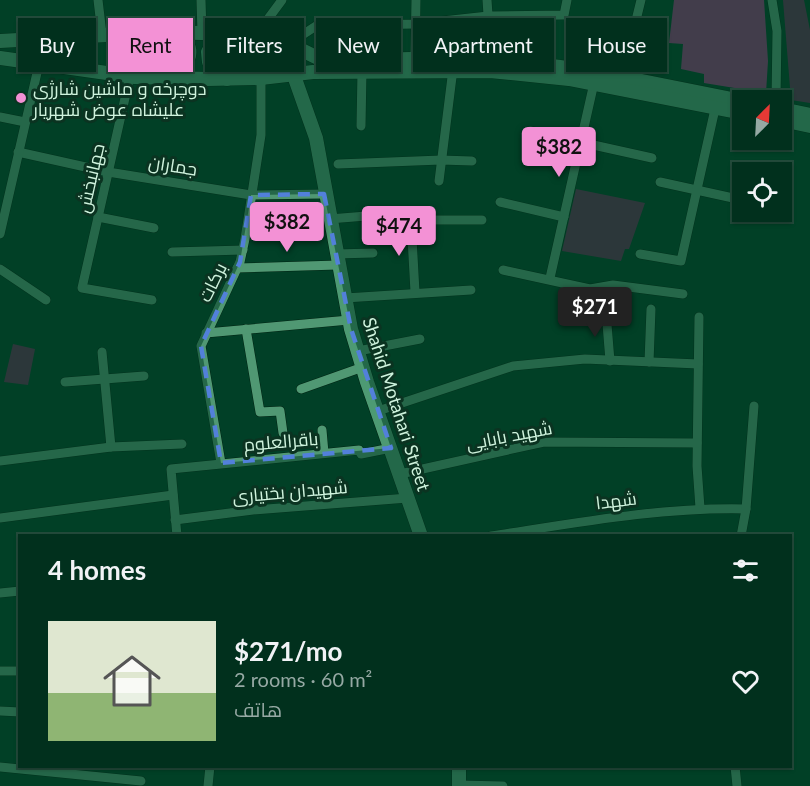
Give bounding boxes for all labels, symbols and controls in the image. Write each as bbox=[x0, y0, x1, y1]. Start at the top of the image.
chip: Buy bbox=[18, 18, 96, 72]
chip: Rent bbox=[108, 18, 193, 72]
chip: Filters bbox=[205, 18, 304, 72]
chip: New bbox=[316, 18, 401, 72]
chip: Apartment bbox=[413, 18, 554, 72]
chip: House bbox=[566, 18, 667, 72]
place label: دوچرخه و ماشین شارژی علیشاه عوض شهریار bbox=[32, 77, 206, 121]
north arrow bbox=[732, 90, 792, 150]
map controls bbox=[732, 90, 792, 222]
marker: دوچرخه و ماشین شارژی علیشاه عوض شهریار bbox=[14, 91, 28, 105]
pin: $382 bbox=[523, 127, 595, 178]
text: $382 bbox=[536, 134, 582, 158]
street label: جهانبخش bbox=[71, 141, 110, 215]
street label: جماران bbox=[147, 150, 199, 181]
button: locate bbox=[732, 162, 792, 222]
pin: $382 bbox=[251, 202, 323, 253]
pin: $474 bbox=[363, 206, 435, 257]
text: $382 bbox=[264, 209, 310, 233]
text: $474 bbox=[376, 213, 422, 237]
street label: برکات bbox=[193, 259, 232, 306]
pin: $271 bbox=[559, 287, 631, 338]
text: $271 bbox=[572, 294, 618, 318]
street label: Shahid Motahari Street bbox=[359, 314, 436, 494]
street label: شهید بابایی bbox=[464, 416, 554, 455]
street label: باقرالعلوم bbox=[243, 427, 319, 457]
street label: شهیدان بختیاری bbox=[231, 475, 349, 508]
street label: شهدا bbox=[594, 487, 638, 514]
text: 4 homes bbox=[48, 554, 146, 586]
icon: filters bbox=[729, 554, 762, 587]
text: $271/mo bbox=[234, 635, 342, 667]
icon: home bbox=[96, 645, 168, 717]
icon: heart bbox=[729, 665, 762, 698]
text: 2 rooms · 60 m² bbox=[234, 667, 372, 691]
text: هاتف bbox=[234, 697, 282, 721]

